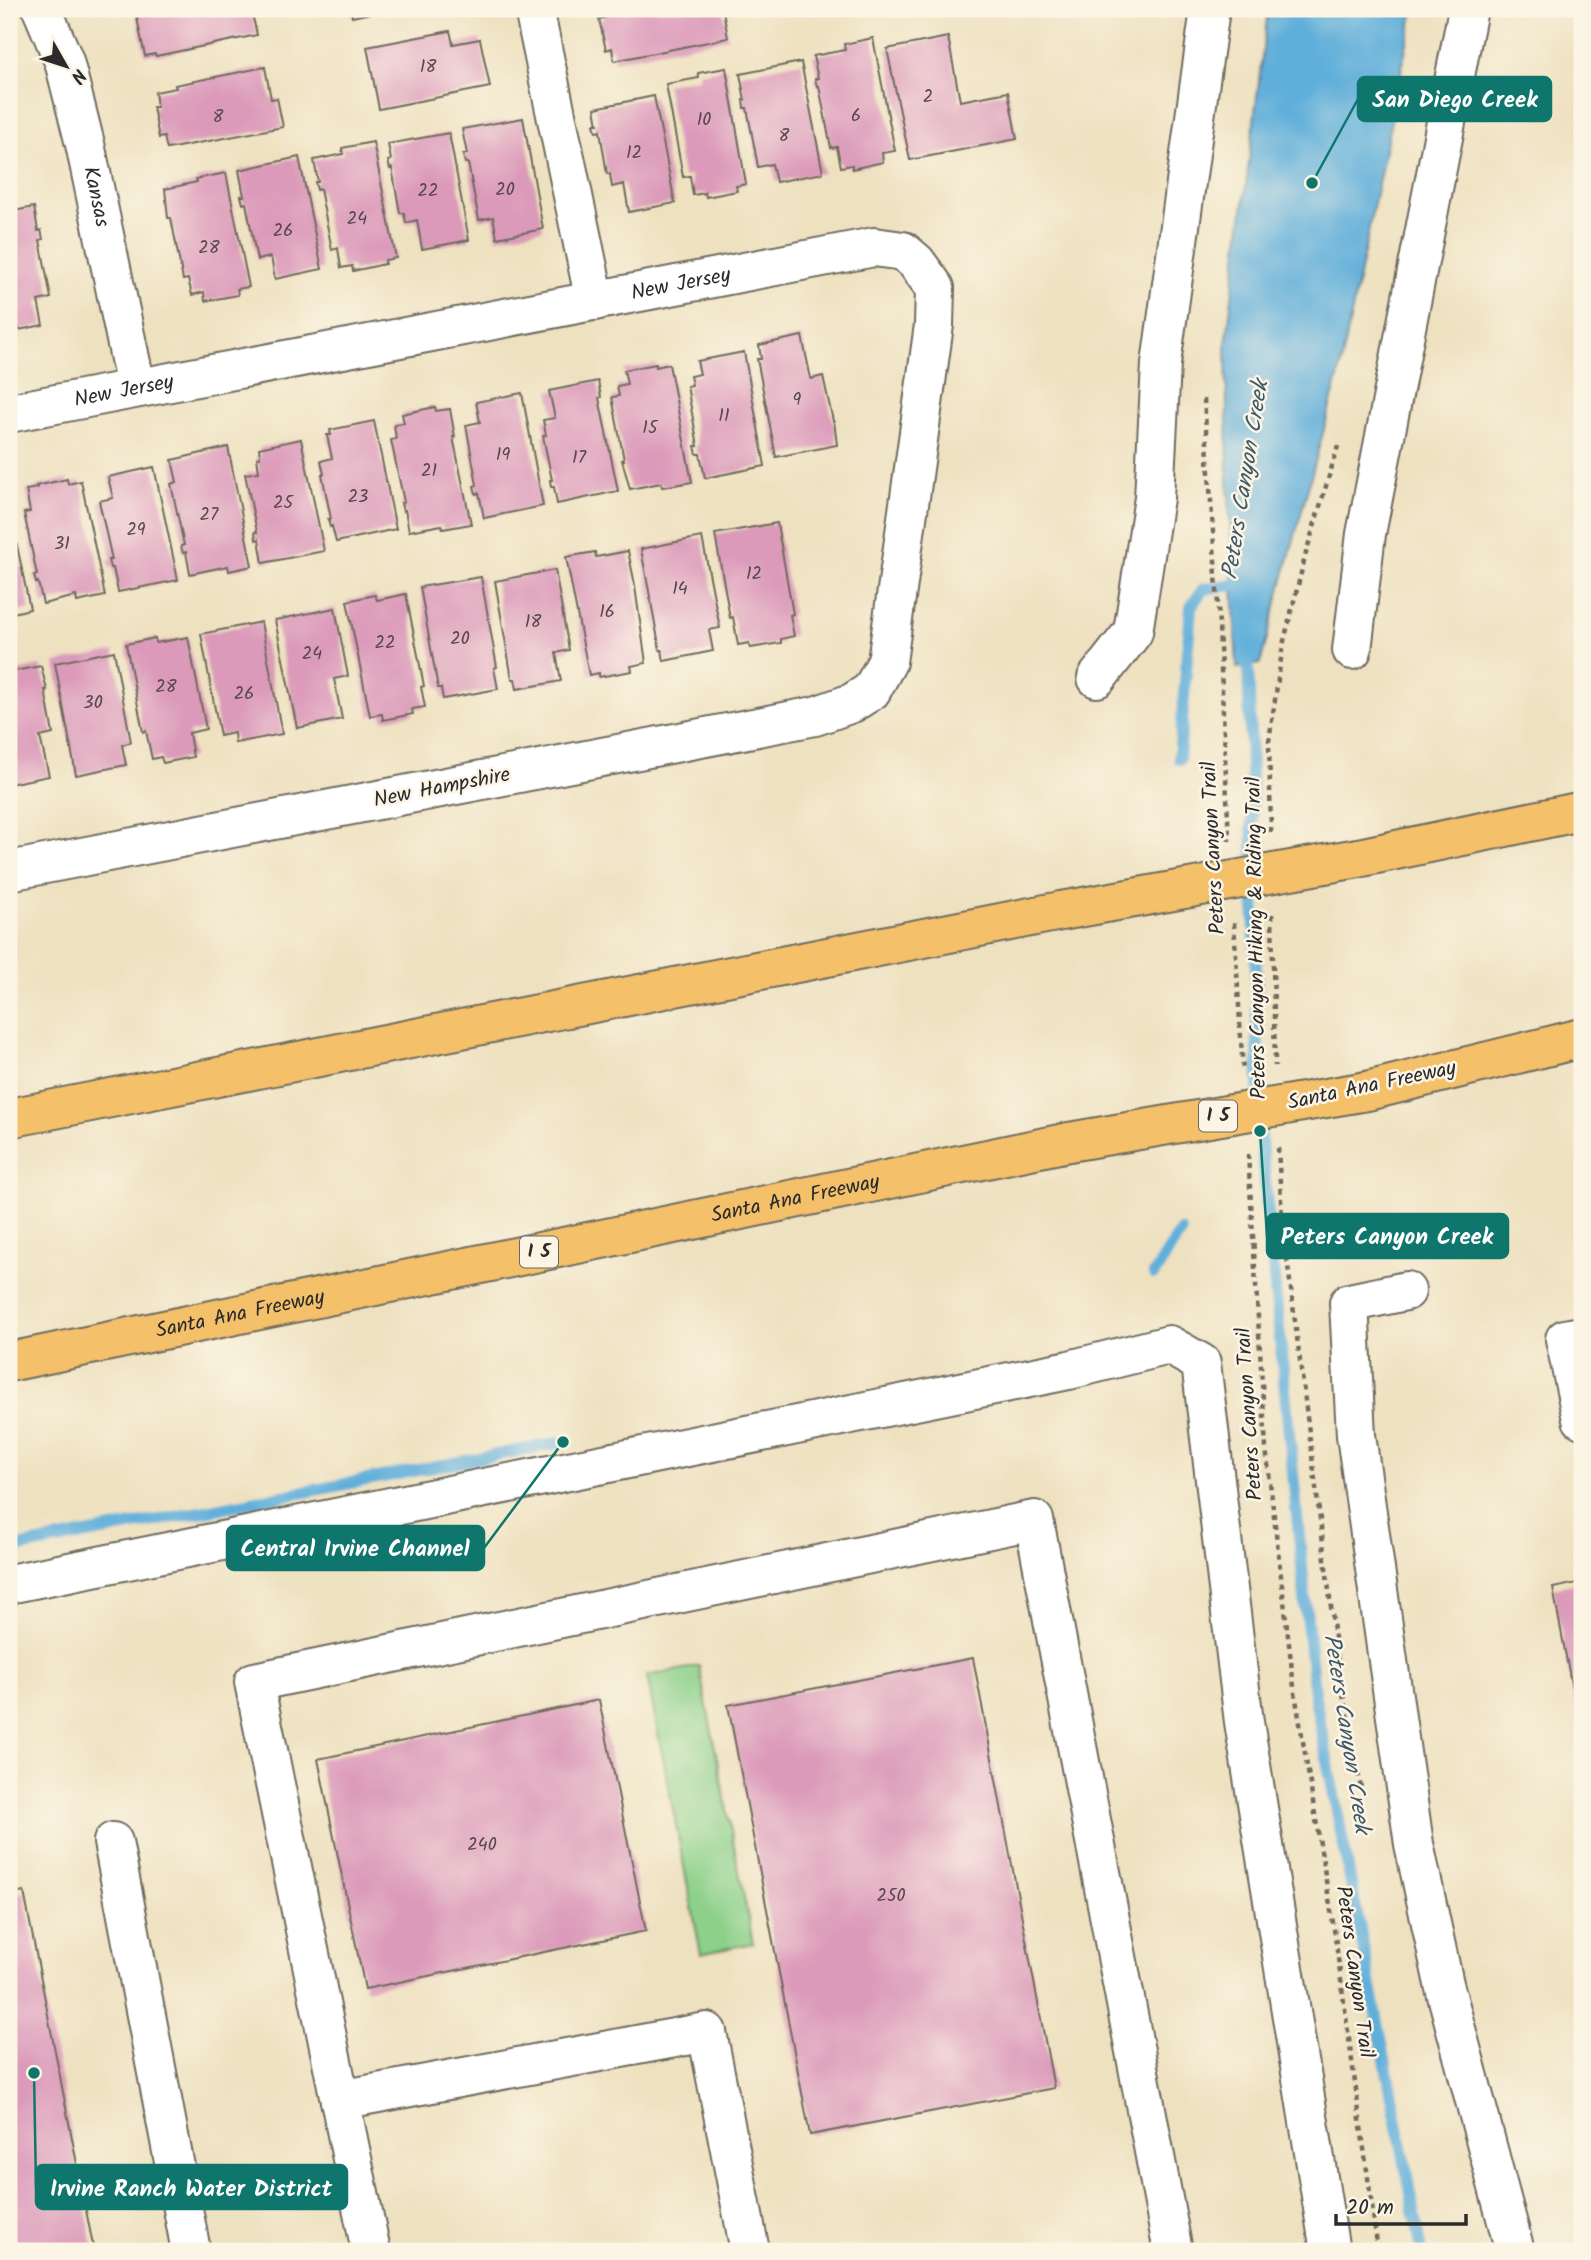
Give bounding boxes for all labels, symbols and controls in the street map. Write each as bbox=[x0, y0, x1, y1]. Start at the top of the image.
north arrow bbox=[32, 32, 102, 102]
house number: 18 bbox=[420, 53, 436, 82]
text: N bbox=[62, 61, 93, 90]
callout: San Diego Creek bbox=[1358, 77, 1551, 121]
house number: 2 bbox=[923, 83, 933, 112]
text: San Diego Creek bbox=[1372, 83, 1538, 119]
house number: 6 bbox=[851, 102, 861, 131]
house number: 8 bbox=[213, 103, 224, 132]
house number: 10 bbox=[697, 106, 711, 135]
house number: 8 bbox=[779, 122, 790, 151]
house number: 12 bbox=[626, 139, 642, 168]
street label: Kansas bbox=[74, 163, 119, 230]
house number: 20 bbox=[495, 176, 515, 205]
house number: 22 bbox=[418, 177, 438, 206]
house number: 24 bbox=[347, 205, 367, 234]
house number: 26 bbox=[273, 217, 293, 246]
house number: 28 bbox=[198, 234, 220, 263]
street label: New Jersey bbox=[628, 258, 733, 310]
street label: New Jersey bbox=[71, 365, 177, 417]
water label: Peters Canyon Creek bbox=[1212, 375, 1280, 582]
house number: 9 bbox=[793, 386, 802, 415]
house number: 11 bbox=[718, 402, 730, 431]
house number: 15 bbox=[642, 414, 659, 443]
house number: 19 bbox=[496, 441, 510, 470]
house number: 17 bbox=[572, 444, 587, 473]
house number: 21 bbox=[421, 457, 437, 486]
house number: 23 bbox=[348, 483, 368, 512]
house number: 25 bbox=[273, 489, 294, 518]
house number: 27 bbox=[200, 501, 219, 530]
house number: 29 bbox=[126, 516, 146, 545]
house number: 31 bbox=[54, 530, 70, 559]
house number: 12 bbox=[746, 560, 762, 589]
house number: 14 bbox=[672, 575, 688, 604]
house number: 16 bbox=[599, 598, 615, 627]
house number: 18 bbox=[525, 608, 541, 637]
house number: 20 bbox=[450, 625, 470, 654]
house number: 22 bbox=[375, 629, 395, 658]
house number: 24 bbox=[302, 640, 322, 669]
house number: 28 bbox=[155, 673, 177, 702]
house number: 26 bbox=[234, 680, 254, 709]
house number: 30 bbox=[83, 689, 103, 718]
street label: New Hampshire bbox=[371, 758, 514, 817]
street label: Peters Canyon Trail bbox=[1193, 760, 1235, 936]
street label: Peters Canyon Hiking & Riding Trail bbox=[1238, 776, 1276, 1100]
street label: Santa Ana Freeway bbox=[1285, 1052, 1459, 1120]
road number: I 5 bbox=[1199, 1100, 1237, 1132]
street label: Santa Ana Freeway bbox=[708, 1165, 883, 1232]
callout: Peters Canyon Creek bbox=[1267, 1214, 1508, 1258]
text: Peters Canyon Creek bbox=[1281, 1220, 1494, 1256]
road number: I 5 bbox=[520, 1236, 558, 1268]
street label: Santa Ana Freeway bbox=[153, 1280, 328, 1348]
street label: Peters Canyon Trail bbox=[1227, 1326, 1273, 1502]
callout: Central Irvine Channel bbox=[227, 1526, 484, 1570]
text: Central Irvine Channel bbox=[240, 1532, 470, 1568]
water label: Peters Canyon Creek bbox=[1312, 1632, 1380, 1839]
house number: 240 bbox=[467, 1831, 497, 1860]
house number: 250 bbox=[876, 1882, 906, 1911]
street label: Peters Canyon Trail bbox=[1326, 1884, 1382, 2060]
callout: Irvine Ranch Water District bbox=[36, 2165, 347, 2209]
text: Irvine Ranch Water District bbox=[50, 2172, 333, 2208]
scale bar bbox=[1336, 2183, 1465, 2227]
text: 20 m bbox=[1346, 2192, 1394, 2225]

